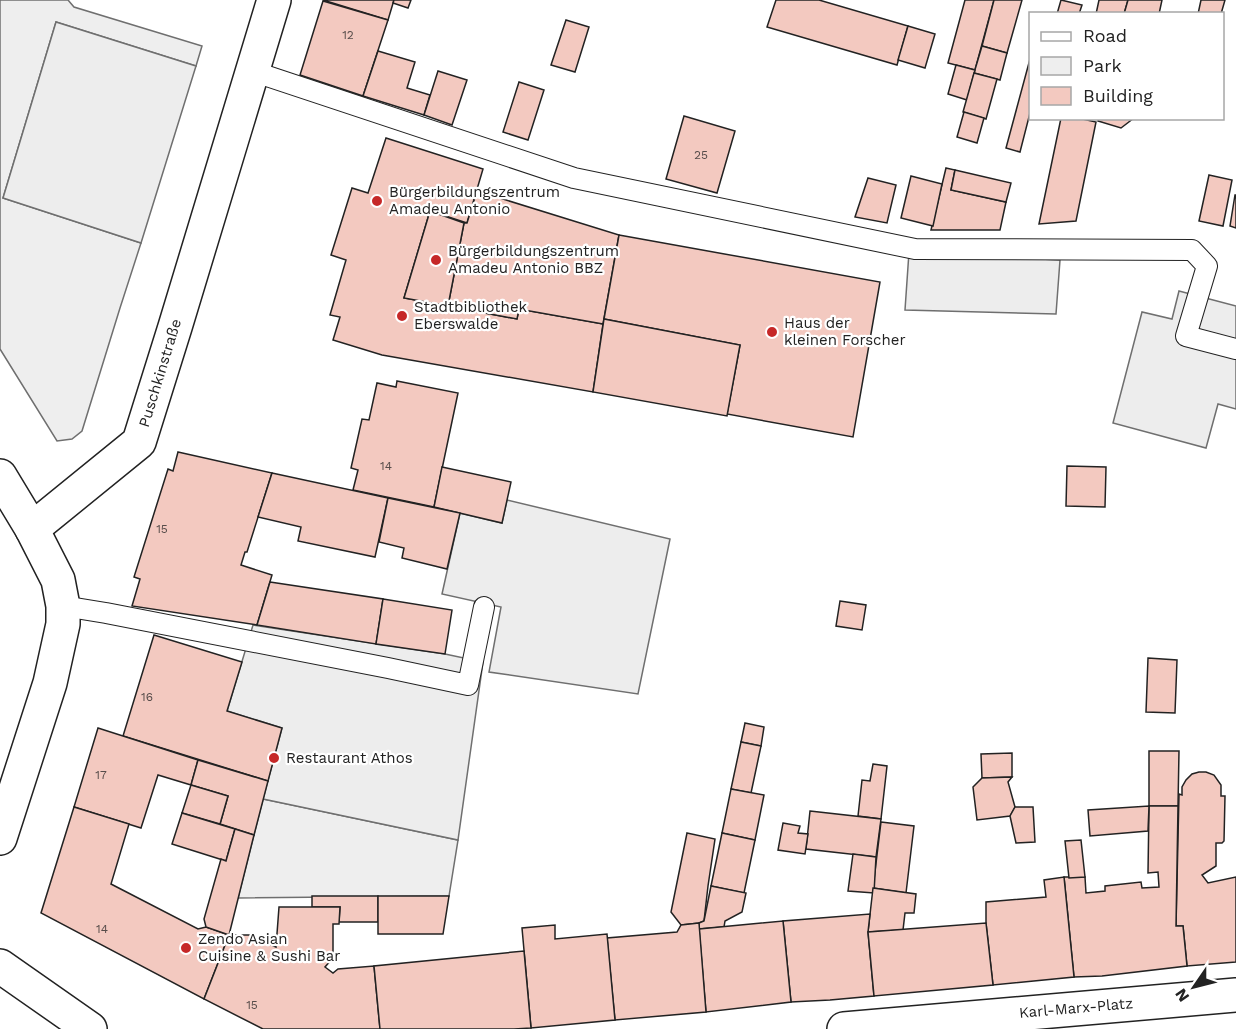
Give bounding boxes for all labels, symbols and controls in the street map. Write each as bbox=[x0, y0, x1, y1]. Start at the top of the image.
legend bbox=[1029, 12, 1224, 120]
text: Road bbox=[1083, 25, 1127, 46]
house number: 12 bbox=[342, 28, 354, 42]
text: Park bbox=[1083, 55, 1122, 76]
text: Building bbox=[1083, 85, 1153, 106]
house number: 25 bbox=[694, 148, 708, 162]
place label: Bürgerbildungszentrum Amadeu Antonio bbox=[389, 183, 560, 218]
marker: Bürgerbildungszentrum Amadeu Antonio bbox=[370, 194, 384, 208]
place label: Bürgerbildungszentrum Amadeu Antonio BBZ bbox=[448, 242, 619, 277]
marker: Bürgerbildungszentrum Amadeu Antonio BBZ bbox=[429, 253, 443, 267]
place label: Stadtbibliothek Eberswalde bbox=[414, 298, 528, 333]
marker: Stadtbibliothek Eberswalde bbox=[395, 309, 409, 323]
place label: Haus der kleinen Forscher bbox=[784, 314, 906, 349]
street label: Puschkinstraße bbox=[135, 317, 185, 429]
marker: Haus der kleinen Forscher bbox=[765, 325, 779, 339]
house number: 14 bbox=[380, 459, 392, 473]
house number: 15 bbox=[156, 522, 168, 536]
house number: 16 bbox=[141, 690, 153, 704]
place label: Restaurant Athos bbox=[286, 749, 413, 767]
marker: Restaurant Athos bbox=[267, 751, 281, 765]
house number: 17 bbox=[95, 768, 107, 782]
house number: 14 bbox=[96, 922, 108, 936]
place label: Zendo Asian Cuisine & Sushi Bar bbox=[198, 930, 340, 965]
marker: Zendo Asian Cuisine & Sushi Bar bbox=[179, 941, 193, 955]
north arrow bbox=[1164, 957, 1224, 1017]
text: N bbox=[1171, 985, 1193, 1006]
street label: Karl-Marx-Platz bbox=[1018, 994, 1134, 1022]
house number: 15 bbox=[246, 998, 258, 1012]

